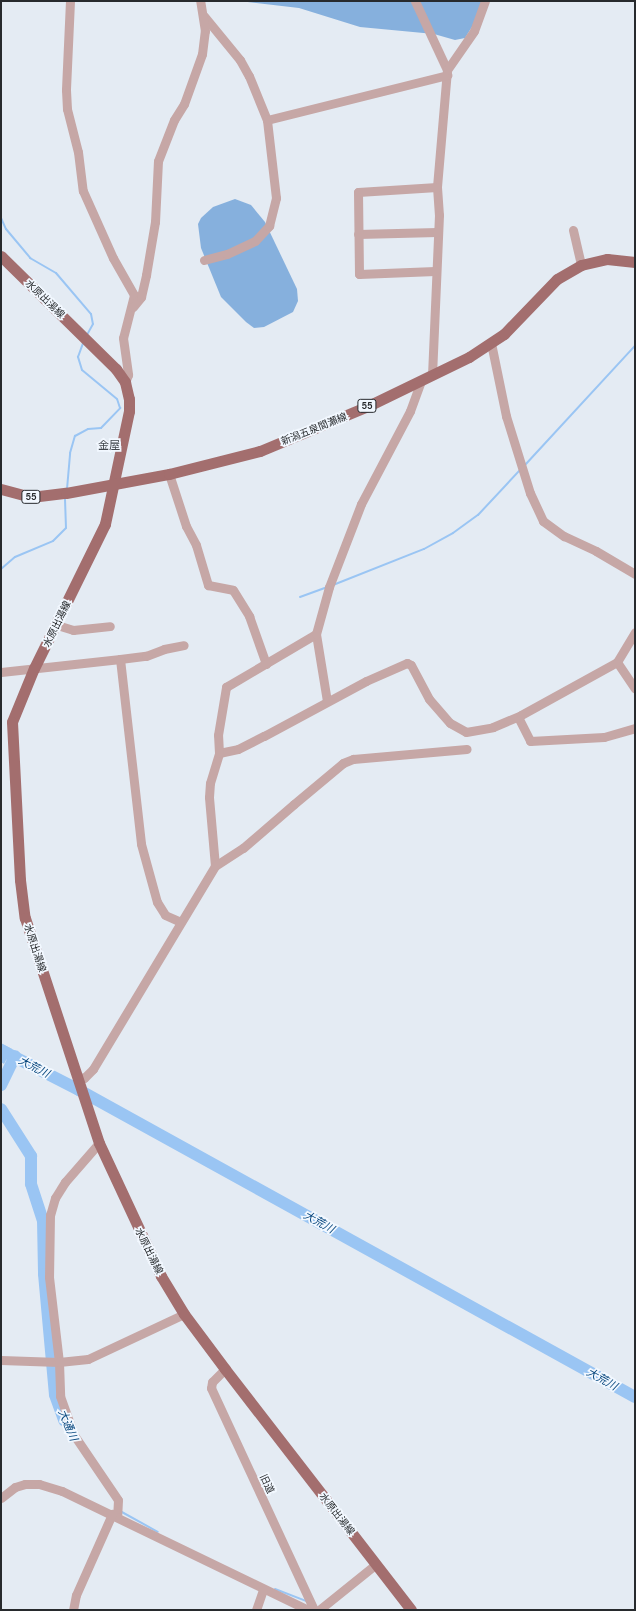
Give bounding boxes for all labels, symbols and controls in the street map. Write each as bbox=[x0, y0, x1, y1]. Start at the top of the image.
street label: 水原出湯線 bbox=[23, 277, 67, 321]
road number: 55 bbox=[357, 399, 377, 413]
street label: 新潟五泉間瀬線 bbox=[279, 410, 349, 448]
district label: 金屋 bbox=[98, 438, 120, 452]
road number: 55 bbox=[21, 490, 41, 504]
street label: 水原出湯線 bbox=[41, 599, 73, 649]
street label: 水原出湯線 bbox=[22, 922, 48, 974]
water label: 大荒川 bbox=[16, 1054, 52, 1080]
water label: 大荒川 bbox=[301, 1208, 337, 1236]
street label: 水原出湯線 bbox=[133, 1226, 165, 1276]
water label: 大荒川 bbox=[584, 1365, 620, 1393]
water label: 大通川 bbox=[55, 1407, 81, 1443]
street label: 旧道 bbox=[257, 1472, 277, 1496]
street label: 水原出湯線 bbox=[317, 1491, 357, 1537]

